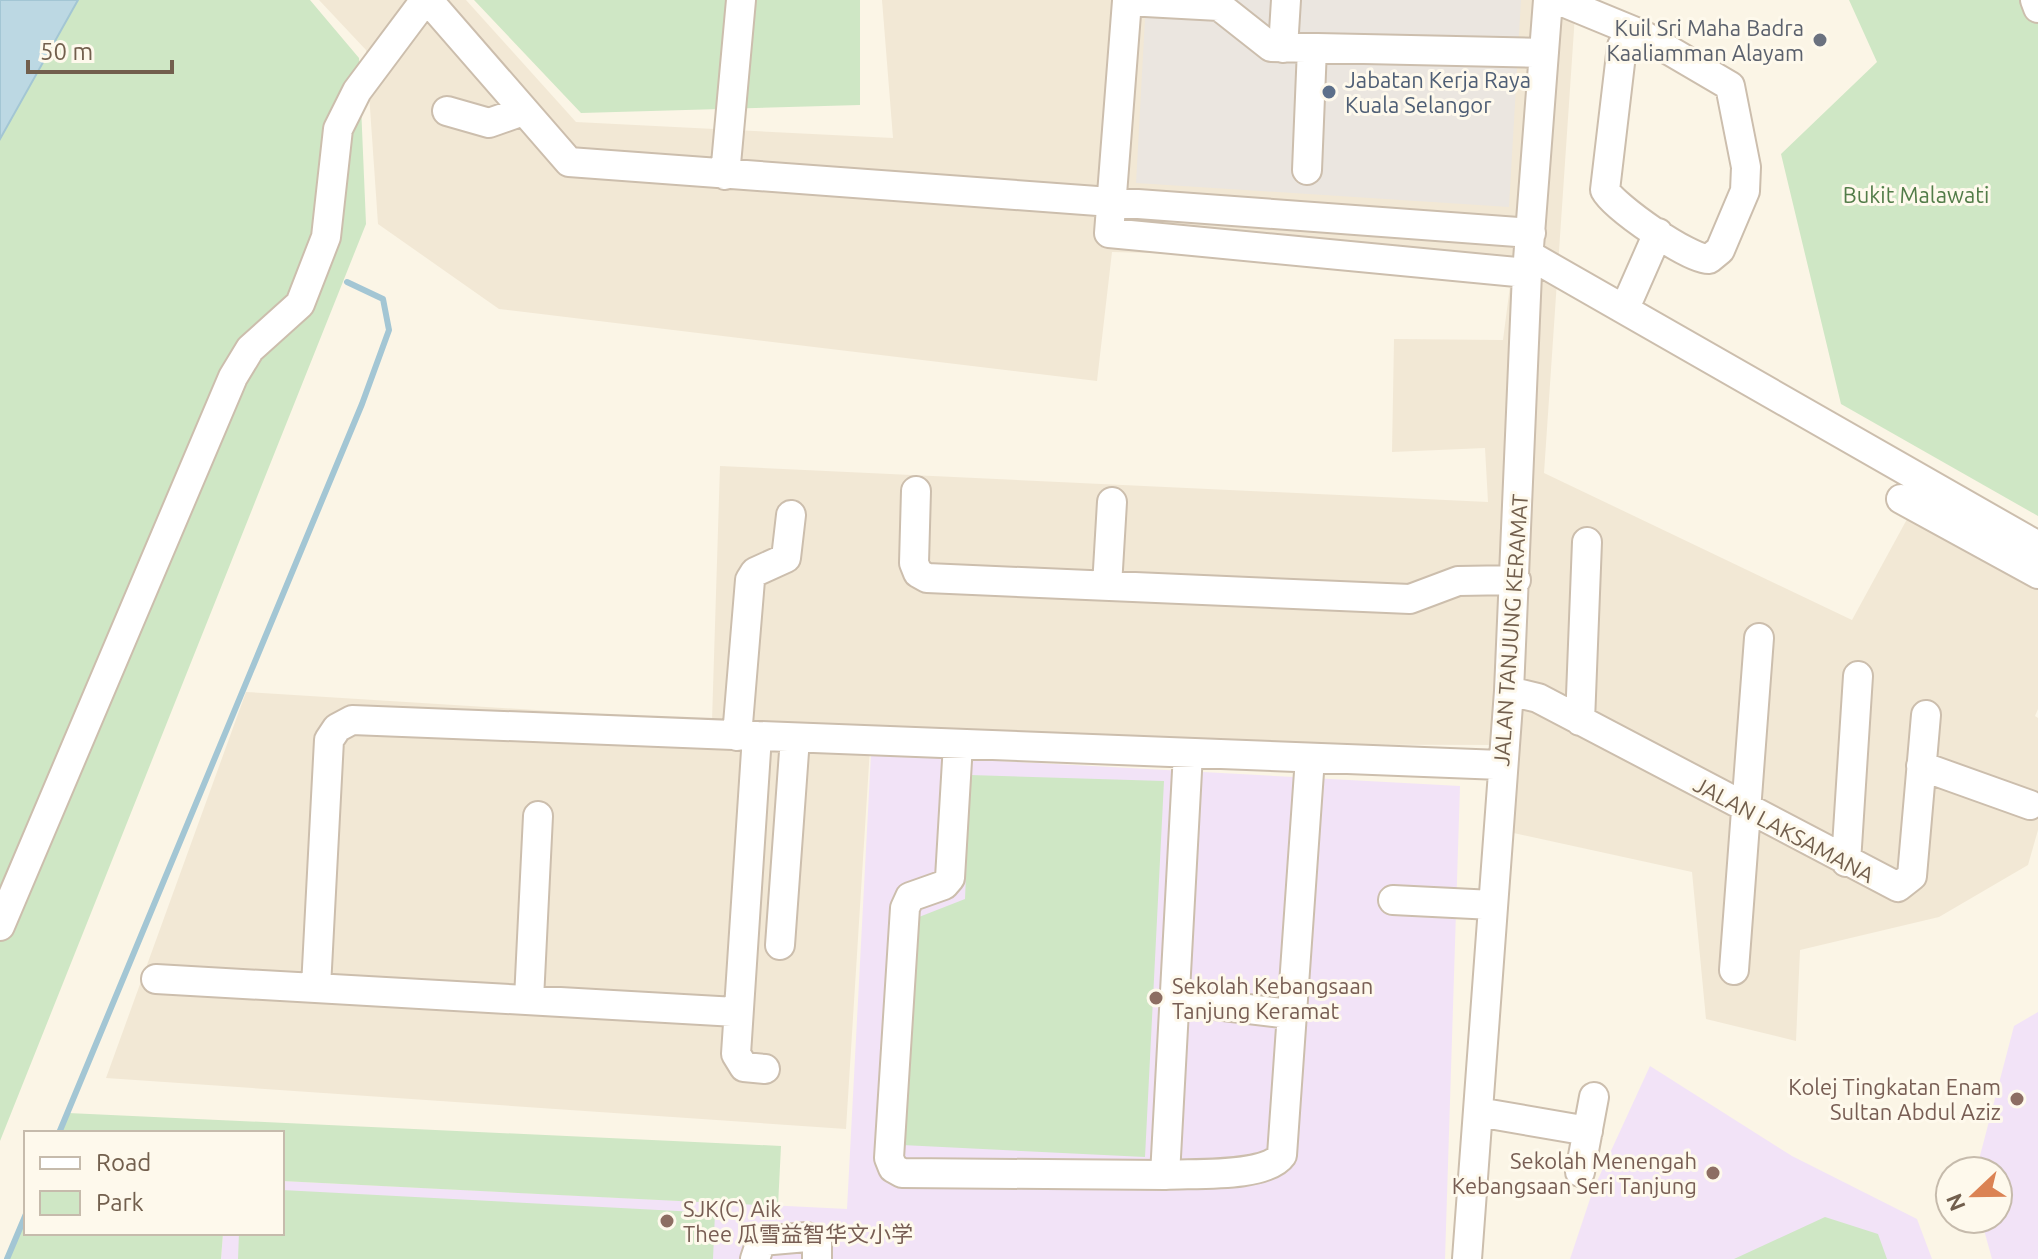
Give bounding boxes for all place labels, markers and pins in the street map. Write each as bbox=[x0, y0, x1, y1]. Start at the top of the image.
place label: Kuil Sri Maha Badra Kaaliamman Alayam bbox=[1606, 15, 1804, 65]
marker: Kuil Sri Maha Badra Kaaliamman Alayam bbox=[1811, 31, 1829, 49]
place label: Jabatan Kerja Raya Kuala Selangor bbox=[1345, 67, 1531, 117]
marker: Jabatan Kerja Raya Kuala Selangor bbox=[1320, 83, 1338, 101]
place label: Sekolah Kebangsaan Tanjung Keramat bbox=[1172, 973, 1373, 1023]
marker: Sekolah Kebangsaan Tanjung Keramat bbox=[1147, 989, 1165, 1007]
place label: Kolej Tingkatan Enam Sultan Abdul Aziz bbox=[1788, 1074, 2001, 1124]
marker: Kolej Tingkatan Enam Sultan Abdul Aziz bbox=[2008, 1090, 2026, 1108]
place label: Sekolah Menengah Kebangsaan Seri Tanjung bbox=[1452, 1148, 1697, 1198]
marker: Sekolah Menengah Kebangsaan Seri Tanjung bbox=[1704, 1164, 1722, 1182]
place label: SJK(C) Aik Thee 瓜雪益智华文小学 bbox=[683, 1196, 913, 1246]
marker: SJK(C) Aik Thee 瓜雪益智华文小学 bbox=[658, 1212, 676, 1230]

